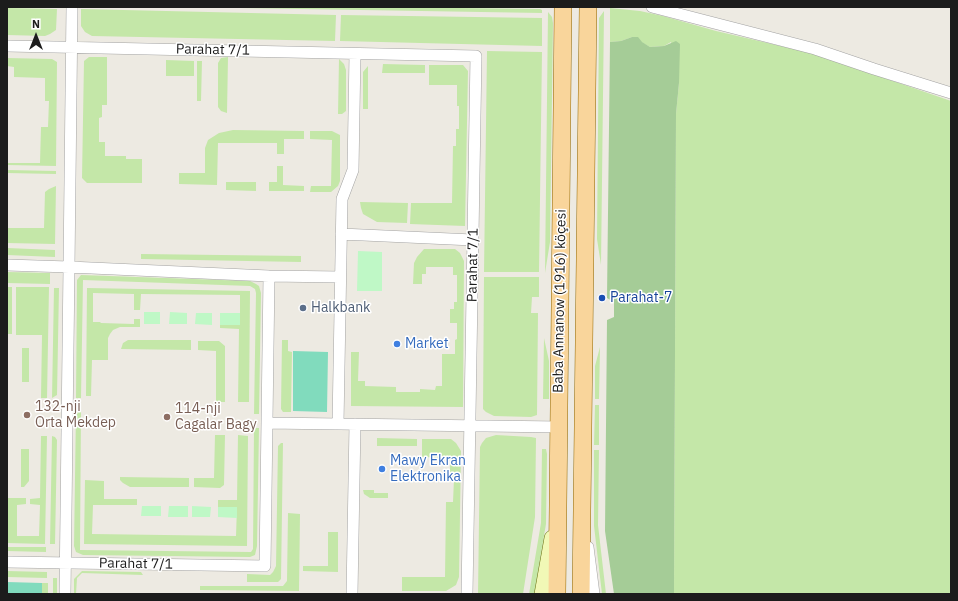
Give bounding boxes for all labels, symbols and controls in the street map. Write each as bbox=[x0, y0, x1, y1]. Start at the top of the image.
north arrow bbox=[16, 16, 56, 56]
text: N bbox=[32, 17, 40, 31]
street label: Parahat 7/1 bbox=[176, 41, 250, 59]
street label: Baba Annanow (1916) köçesi bbox=[550, 209, 570, 393]
street label: Parahat 7/1 bbox=[464, 228, 482, 302]
place label: Parahat-7 bbox=[610, 290, 672, 306]
marker: Parahat-7 bbox=[597, 293, 607, 303]
place label: Halkbank bbox=[311, 300, 370, 316]
marker: Halkbank bbox=[298, 303, 308, 313]
place label: Market bbox=[405, 336, 449, 352]
marker: Market bbox=[392, 339, 402, 349]
place label: 132-nji Orta Mekdep bbox=[35, 399, 116, 432]
place label: 114-nji Cagalar Bagy bbox=[175, 401, 257, 434]
marker: 132-nji Orta Mekdep bbox=[22, 410, 32, 420]
marker: 114-nji Cagalar Bagy bbox=[162, 412, 172, 422]
place label: Mawy Ekran Elektronika bbox=[390, 453, 466, 486]
marker: Mawy Ekran Elektronika bbox=[377, 464, 387, 474]
street label: Parahat 7/1 bbox=[99, 555, 173, 573]

